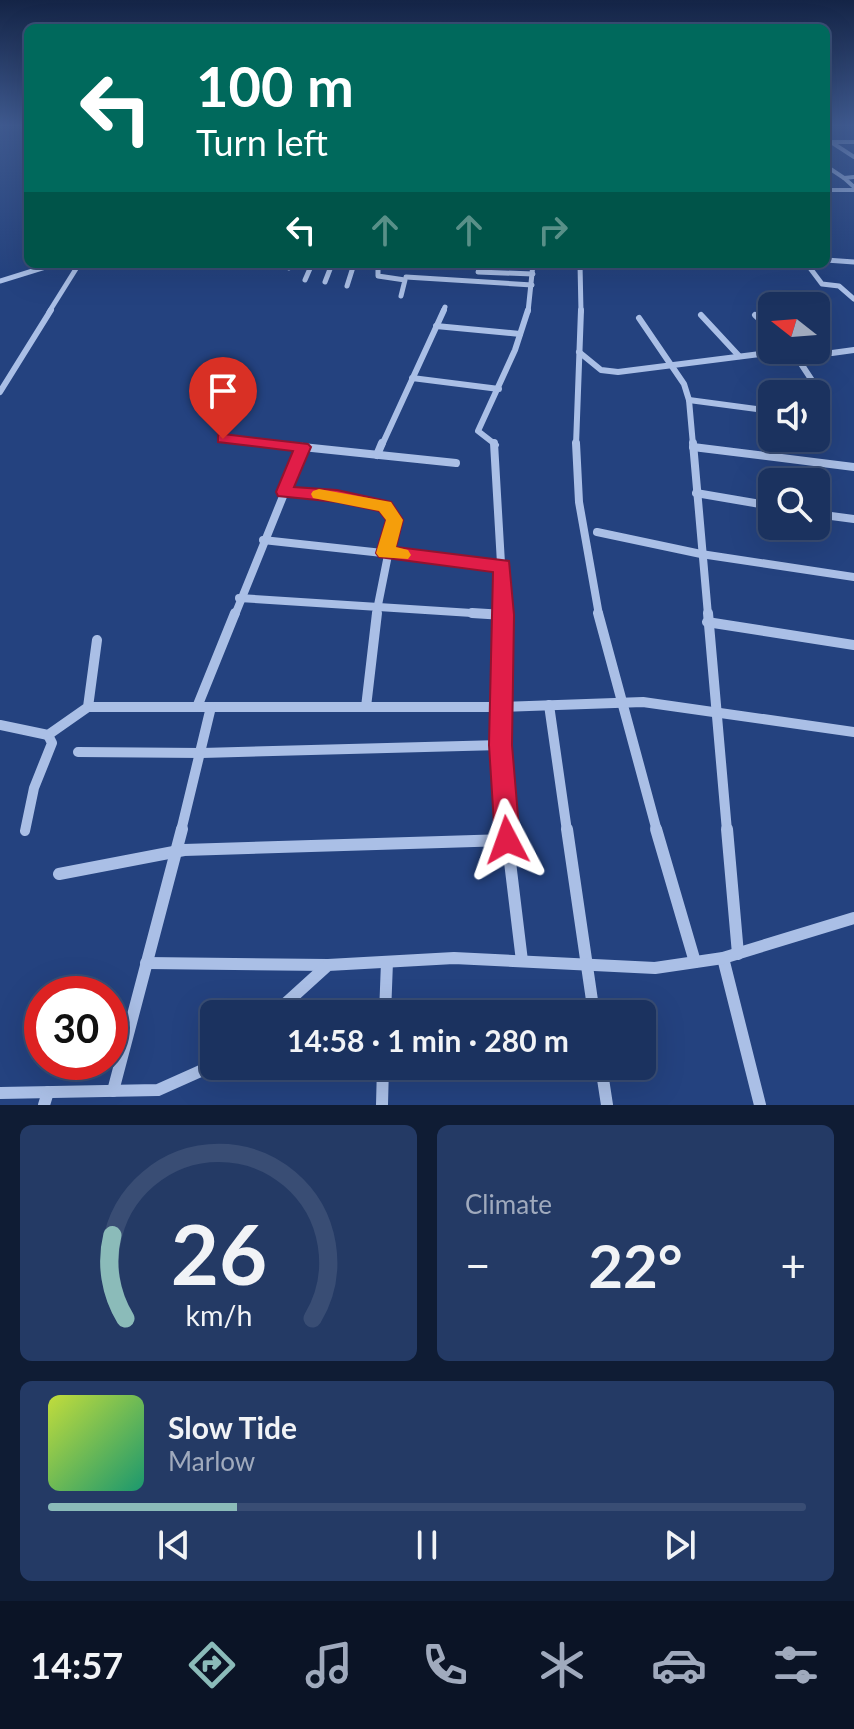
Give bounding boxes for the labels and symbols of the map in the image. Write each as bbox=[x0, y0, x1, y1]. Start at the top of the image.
north arrow bbox=[758, 292, 830, 364]
pin bbox=[189, 357, 257, 439]
position arrow bbox=[465, 798, 549, 882]
speed limit sign: 30 bbox=[24, 976, 128, 1080]

